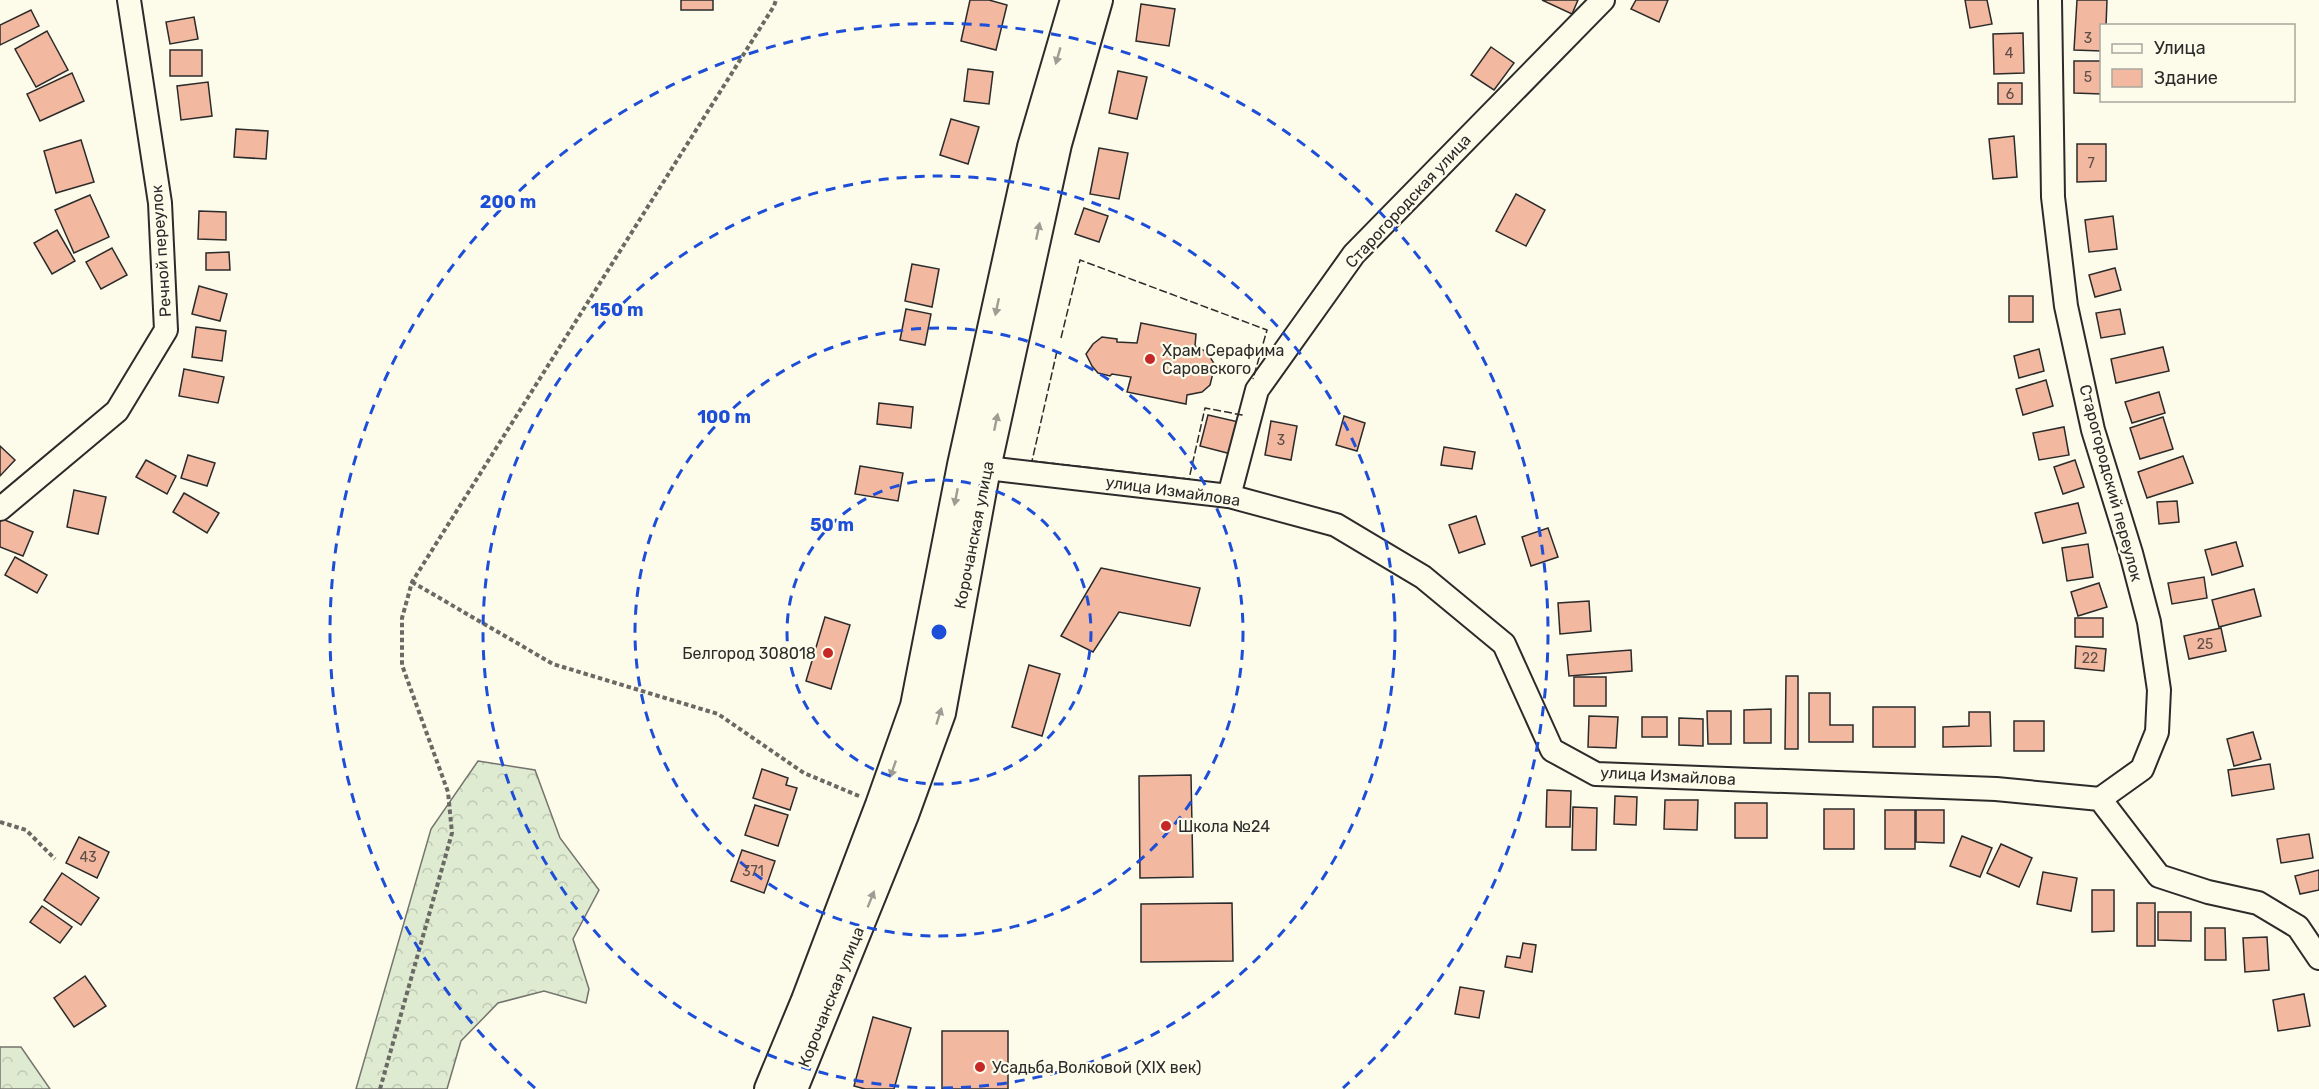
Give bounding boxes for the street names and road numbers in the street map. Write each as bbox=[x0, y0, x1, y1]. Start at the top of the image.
street label: Старогородская улица bbox=[1341, 130, 1475, 272]
street label: Речной переулок bbox=[147, 184, 175, 318]
street label: Старогородский переулок bbox=[2076, 382, 2147, 584]
street label: Корочанская улица bbox=[950, 460, 998, 610]
street label: улица Измайлова bbox=[1104, 472, 1242, 510]
street label: улица Измайлова bbox=[1600, 763, 1736, 789]
street label: Корочанская улица bbox=[794, 924, 868, 1070]

